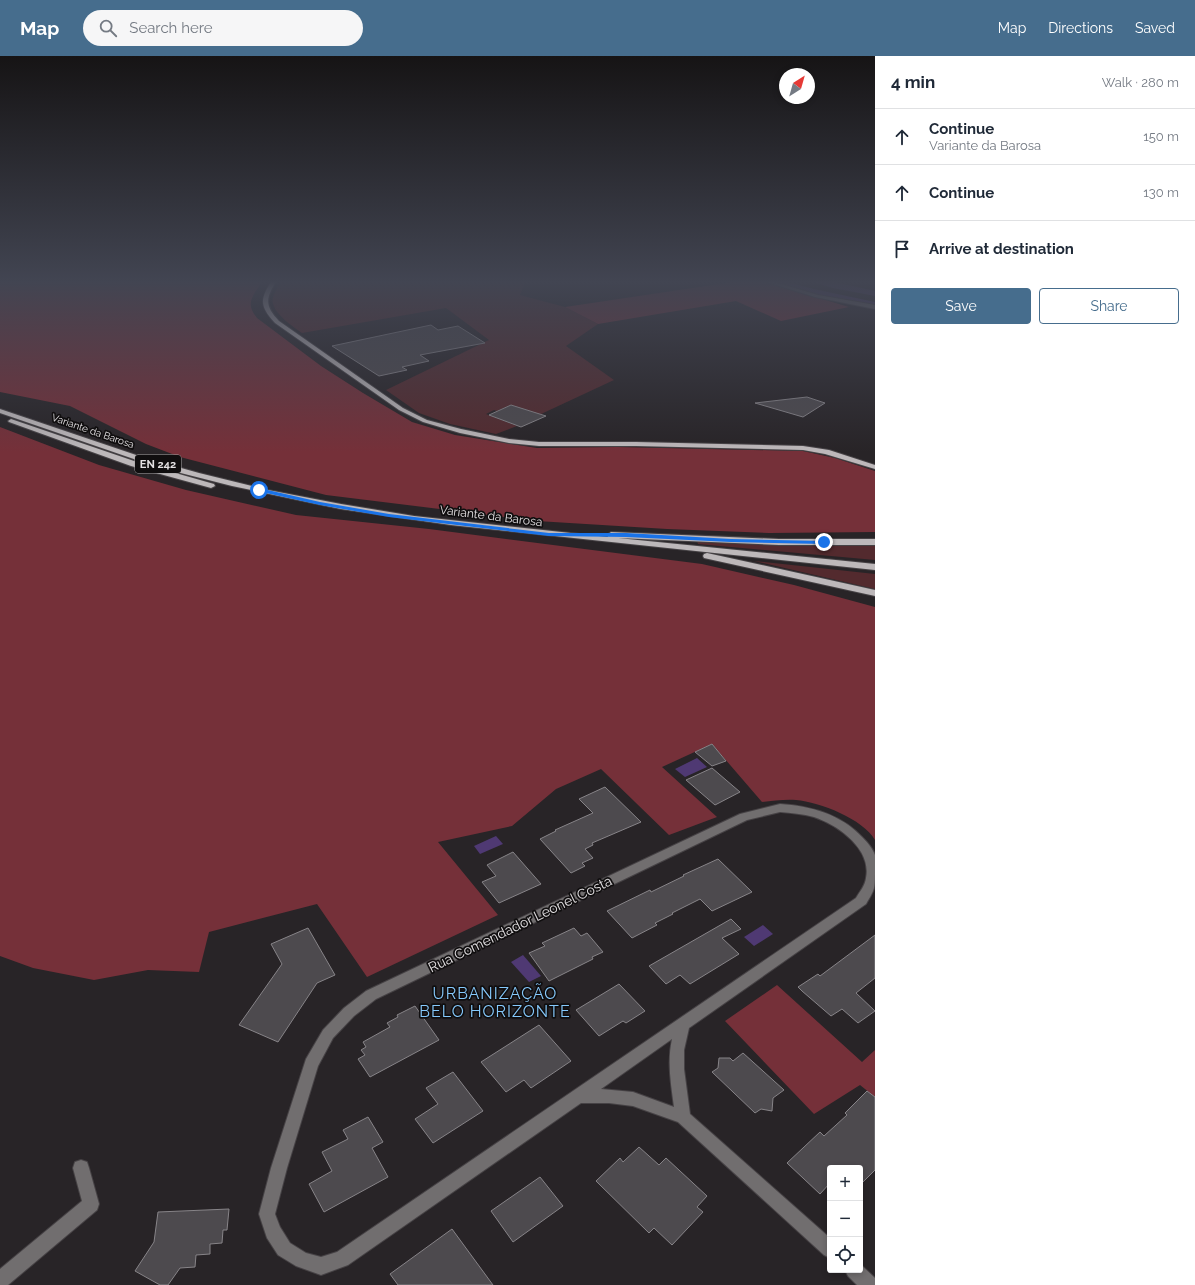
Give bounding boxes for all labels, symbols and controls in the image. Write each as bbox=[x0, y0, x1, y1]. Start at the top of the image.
search box bbox=[83, 10, 363, 46]
text: Map bbox=[20, 17, 59, 39]
icon: search bbox=[97, 17, 119, 39]
text: Search here bbox=[129, 19, 213, 37]
text: Map bbox=[998, 20, 1026, 36]
text: Directions bbox=[1048, 20, 1113, 36]
text: Saved bbox=[1135, 20, 1175, 36]
north arrow bbox=[779, 68, 815, 104]
text: 4 min bbox=[891, 72, 935, 92]
text: Walk · 280 m bbox=[1102, 75, 1179, 90]
text: Continue bbox=[929, 120, 994, 138]
icon: ahead bbox=[891, 126, 913, 148]
text: 150 m bbox=[1143, 129, 1179, 144]
text: Variante da Barosa bbox=[929, 138, 1041, 153]
icon: ahead bbox=[891, 182, 913, 204]
text: Continue bbox=[929, 184, 994, 202]
text: 130 m bbox=[1143, 185, 1179, 200]
icon: arrive bbox=[891, 238, 913, 260]
text: Arrive at destination bbox=[929, 240, 1074, 258]
button: Save bbox=[891, 288, 1031, 324]
button: Share bbox=[1039, 288, 1179, 324]
street label: Variante da Barosa bbox=[50, 412, 136, 450]
road number: EN 242 bbox=[135, 455, 181, 473]
route start bbox=[250, 481, 268, 499]
street label: Variante da Barosa bbox=[439, 503, 543, 529]
route end bbox=[815, 533, 833, 551]
street label: Rua Comendador Leonel Costa bbox=[426, 872, 614, 976]
district label: URBANIZAÇÃO BELO HORIZONTE bbox=[419, 983, 571, 1021]
map controls bbox=[827, 1165, 863, 1273]
button: + bbox=[827, 1165, 863, 1201]
button: − bbox=[827, 1201, 863, 1237]
button: locate bbox=[827, 1237, 863, 1273]

